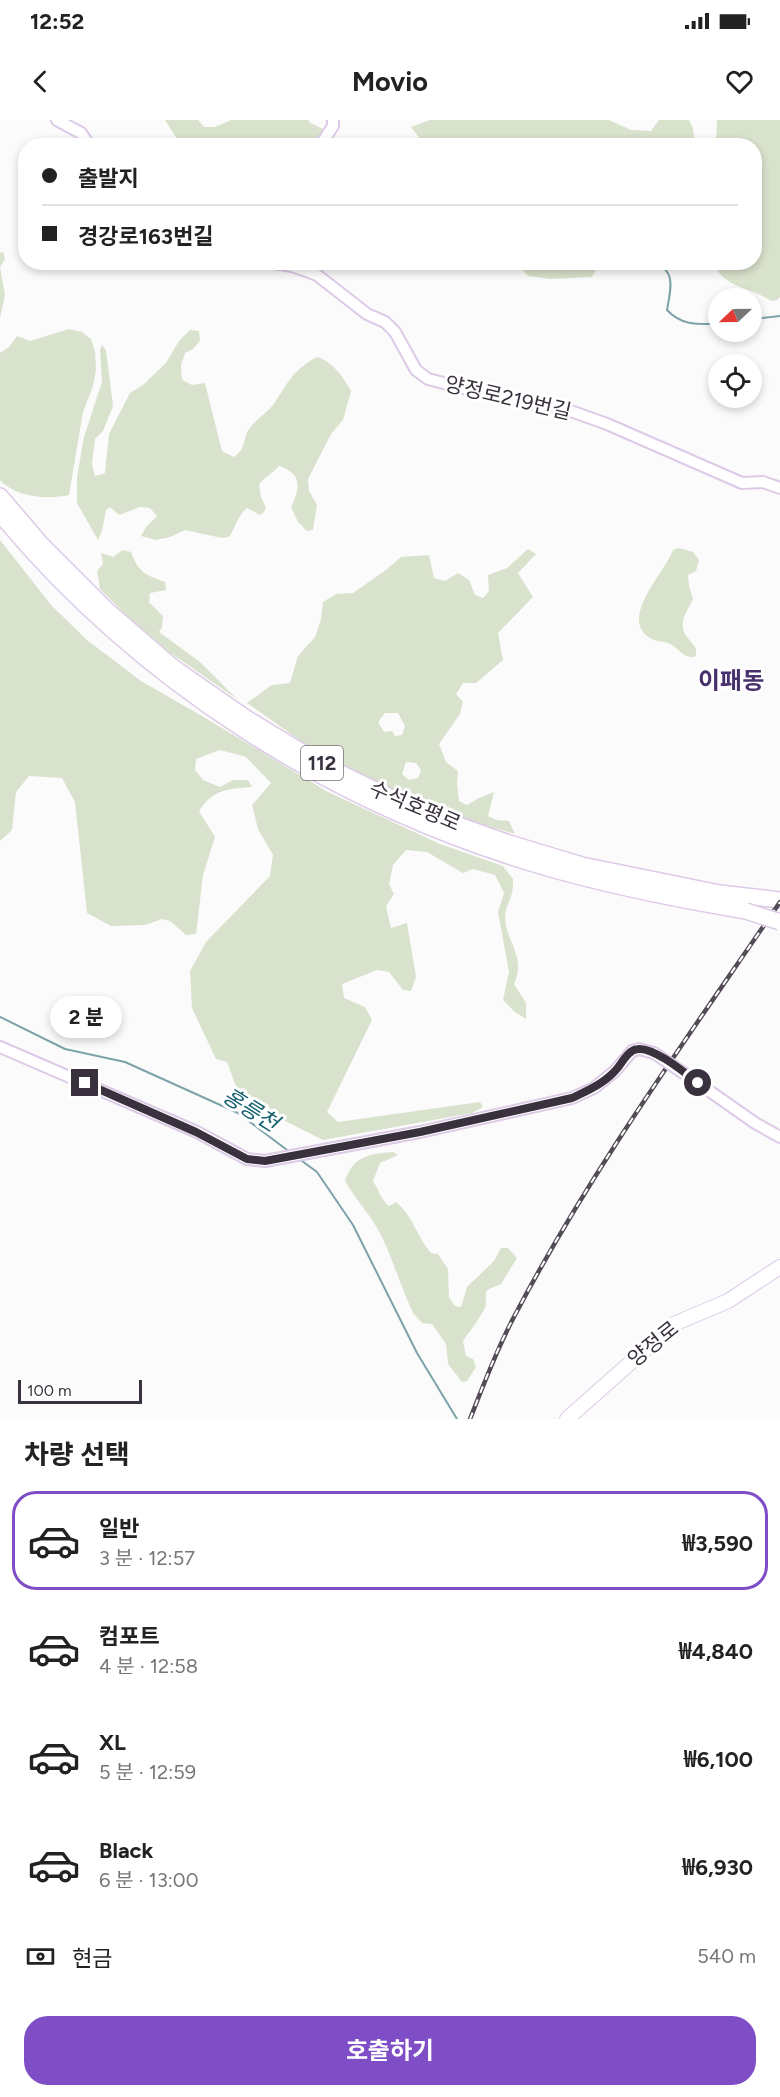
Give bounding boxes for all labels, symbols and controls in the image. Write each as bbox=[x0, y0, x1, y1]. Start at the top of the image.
text: 12:52 bbox=[30, 8, 84, 35]
icon: back bbox=[24, 65, 57, 98]
text: Movio bbox=[352, 65, 428, 98]
icon: heart bbox=[723, 65, 756, 98]
text: 출발지 bbox=[78, 165, 139, 192]
text: 경강로163번길 bbox=[78, 223, 213, 250]
north arrow bbox=[708, 288, 762, 342]
map controls bbox=[708, 288, 762, 408]
button: locate bbox=[708, 354, 762, 408]
street label: 양정로219번길 bbox=[442, 371, 574, 424]
district label: 이패동 bbox=[698, 666, 764, 695]
road number: 112 bbox=[301, 746, 343, 780]
street label: 수석호평로 bbox=[366, 775, 465, 836]
callout: 2 분 bbox=[49, 996, 121, 1038]
text: 2 분 bbox=[69, 1005, 103, 1029]
route end bbox=[71, 1069, 98, 1096]
route start bbox=[684, 1069, 711, 1096]
water label: 홍릉천 bbox=[218, 1082, 286, 1138]
street label: 양정로 bbox=[622, 1316, 683, 1372]
scale bar bbox=[18, 1377, 142, 1404]
text: 100 m bbox=[27, 1381, 72, 1400]
text: 차량 선택 bbox=[24, 1438, 130, 1471]
icon: car bbox=[27, 1514, 81, 1568]
text: 일반 bbox=[99, 1515, 139, 1542]
text: ₩3,590 bbox=[682, 1530, 753, 1557]
text: 3 분 · 12:57 bbox=[99, 1546, 195, 1570]
icon: car bbox=[27, 1622, 81, 1676]
text: 컴포트 bbox=[99, 1623, 160, 1650]
text: ₩4,840 bbox=[679, 1638, 753, 1665]
text: 4 분 · 12:58 bbox=[99, 1654, 198, 1678]
text: XL bbox=[99, 1729, 126, 1756]
icon: car bbox=[27, 1730, 81, 1784]
text: ₩6,100 bbox=[684, 1746, 753, 1773]
text: 5 분 · 12:59 bbox=[99, 1760, 196, 1784]
text: Black bbox=[99, 1837, 153, 1864]
icon: car bbox=[27, 1838, 81, 1892]
text: ₩6,930 bbox=[682, 1854, 753, 1881]
text: 6 분 · 13:00 bbox=[99, 1868, 198, 1892]
icon: cash bbox=[24, 1940, 57, 1973]
text: 540 m bbox=[697, 1944, 756, 1968]
text: 현금 bbox=[72, 1945, 112, 1972]
button: 호출하기 bbox=[24, 2016, 756, 2085]

